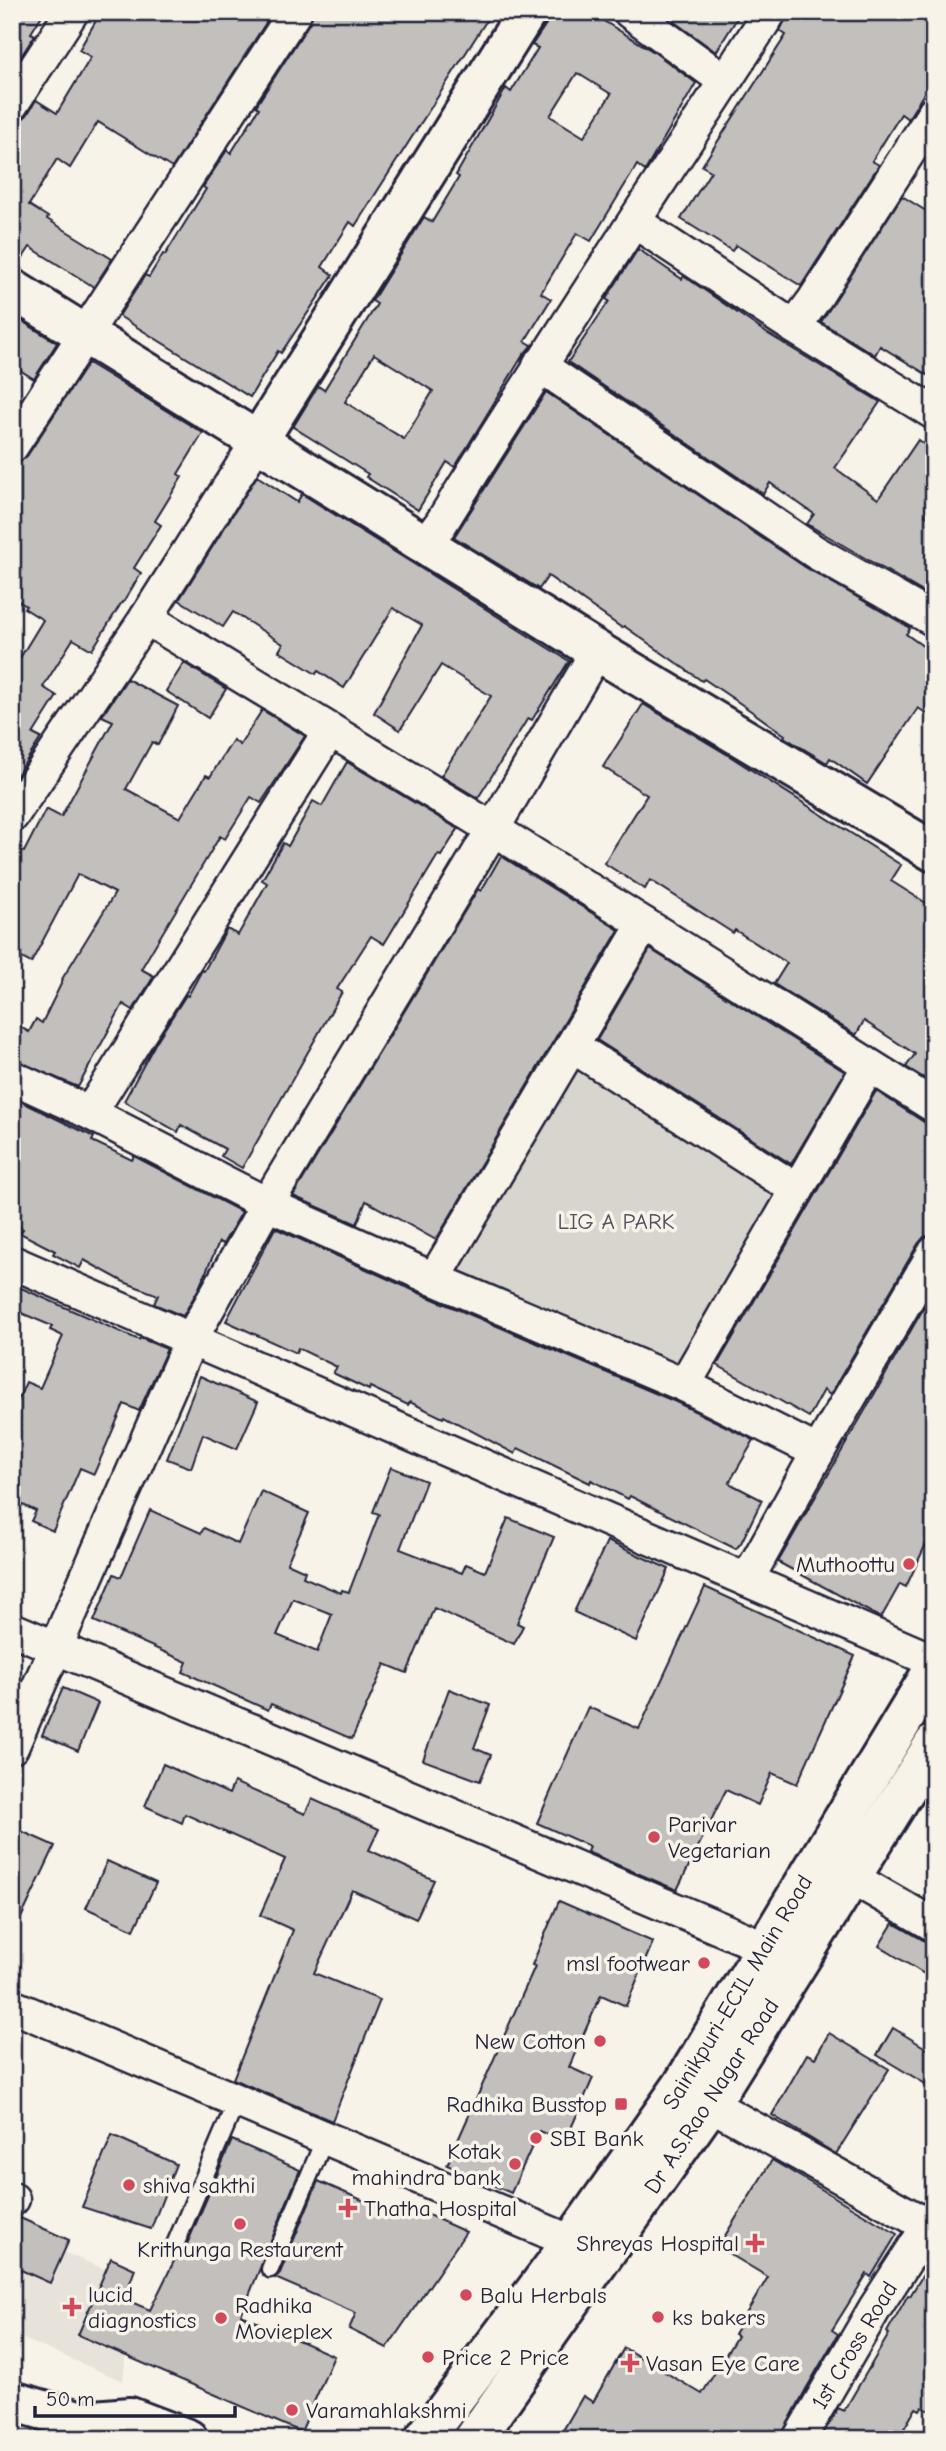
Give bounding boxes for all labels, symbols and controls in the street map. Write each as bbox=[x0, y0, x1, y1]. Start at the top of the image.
park label: LIG A PARK bbox=[558, 1208, 675, 1235]
place label: Muthoottu bbox=[796, 1551, 895, 1578]
marker: Muthoottu bbox=[901, 1556, 917, 1572]
place label: Parivar Vegetarian bbox=[668, 1811, 771, 1864]
marker: Parivar Vegetarian bbox=[646, 1829, 662, 1845]
street label: Sainikpuri-ECIL Main Road bbox=[657, 1870, 818, 2114]
place label: msl footwear bbox=[566, 1950, 691, 1977]
marker: msl footwear bbox=[696, 1955, 712, 1971]
street label: Dr A.S.Rao Nagar Road bbox=[638, 1994, 785, 2199]
place label: New Cotton bbox=[474, 2028, 586, 2055]
marker: New Cotton bbox=[592, 2033, 608, 2049]
place label: Radhika Busstop bbox=[446, 2091, 607, 2118]
marker: Radhika Busstop bbox=[613, 2096, 629, 2112]
place label: SBI Bank bbox=[550, 2125, 644, 2152]
marker: SBI Bank bbox=[528, 2130, 544, 2146]
place label: Kotak mahindra bank bbox=[351, 2138, 501, 2191]
marker: Kotak mahindra bank bbox=[507, 2156, 523, 2172]
place label: shiva sakthi bbox=[143, 2172, 255, 2199]
marker: shiva sakthi bbox=[121, 2177, 137, 2193]
place label: Thatha Hospital bbox=[364, 2195, 517, 2222]
marker: Thatha Hospital bbox=[338, 2198, 358, 2218]
marker: Krithunga Restaurent bbox=[232, 2216, 248, 2232]
place label: Shreyas Hospital bbox=[576, 2230, 739, 2257]
marker: Shreyas Hospital bbox=[745, 2233, 765, 2253]
place label: Krithunga Restaurent bbox=[137, 2236, 344, 2263]
street label: 1st Cross Road bbox=[806, 2276, 903, 2414]
place label: lucid diagnostics bbox=[88, 2281, 196, 2334]
place label: Balu Herbals bbox=[480, 2282, 607, 2309]
marker: Balu Herbals bbox=[458, 2287, 474, 2303]
place label: Radhika Movieplex bbox=[235, 2292, 332, 2345]
marker: lucid diagnostics bbox=[62, 2297, 82, 2317]
place label: ks bakers bbox=[672, 2304, 765, 2331]
marker: ks bakers bbox=[650, 2309, 666, 2325]
marker: Radhika Movieplex bbox=[213, 2310, 229, 2326]
place label: Price 2 Price bbox=[442, 2344, 569, 2371]
marker: Price 2 Price bbox=[420, 2349, 436, 2365]
place label: Vasan Eye Care bbox=[646, 2350, 800, 2377]
marker: Vasan Eye Care bbox=[620, 2353, 640, 2373]
scale bar bbox=[35, 2374, 234, 2418]
text: 50 m bbox=[46, 2387, 95, 2411]
place label: Varamahlakshmi bbox=[306, 2397, 467, 2424]
marker: Varamahlakshmi bbox=[284, 2402, 300, 2418]

